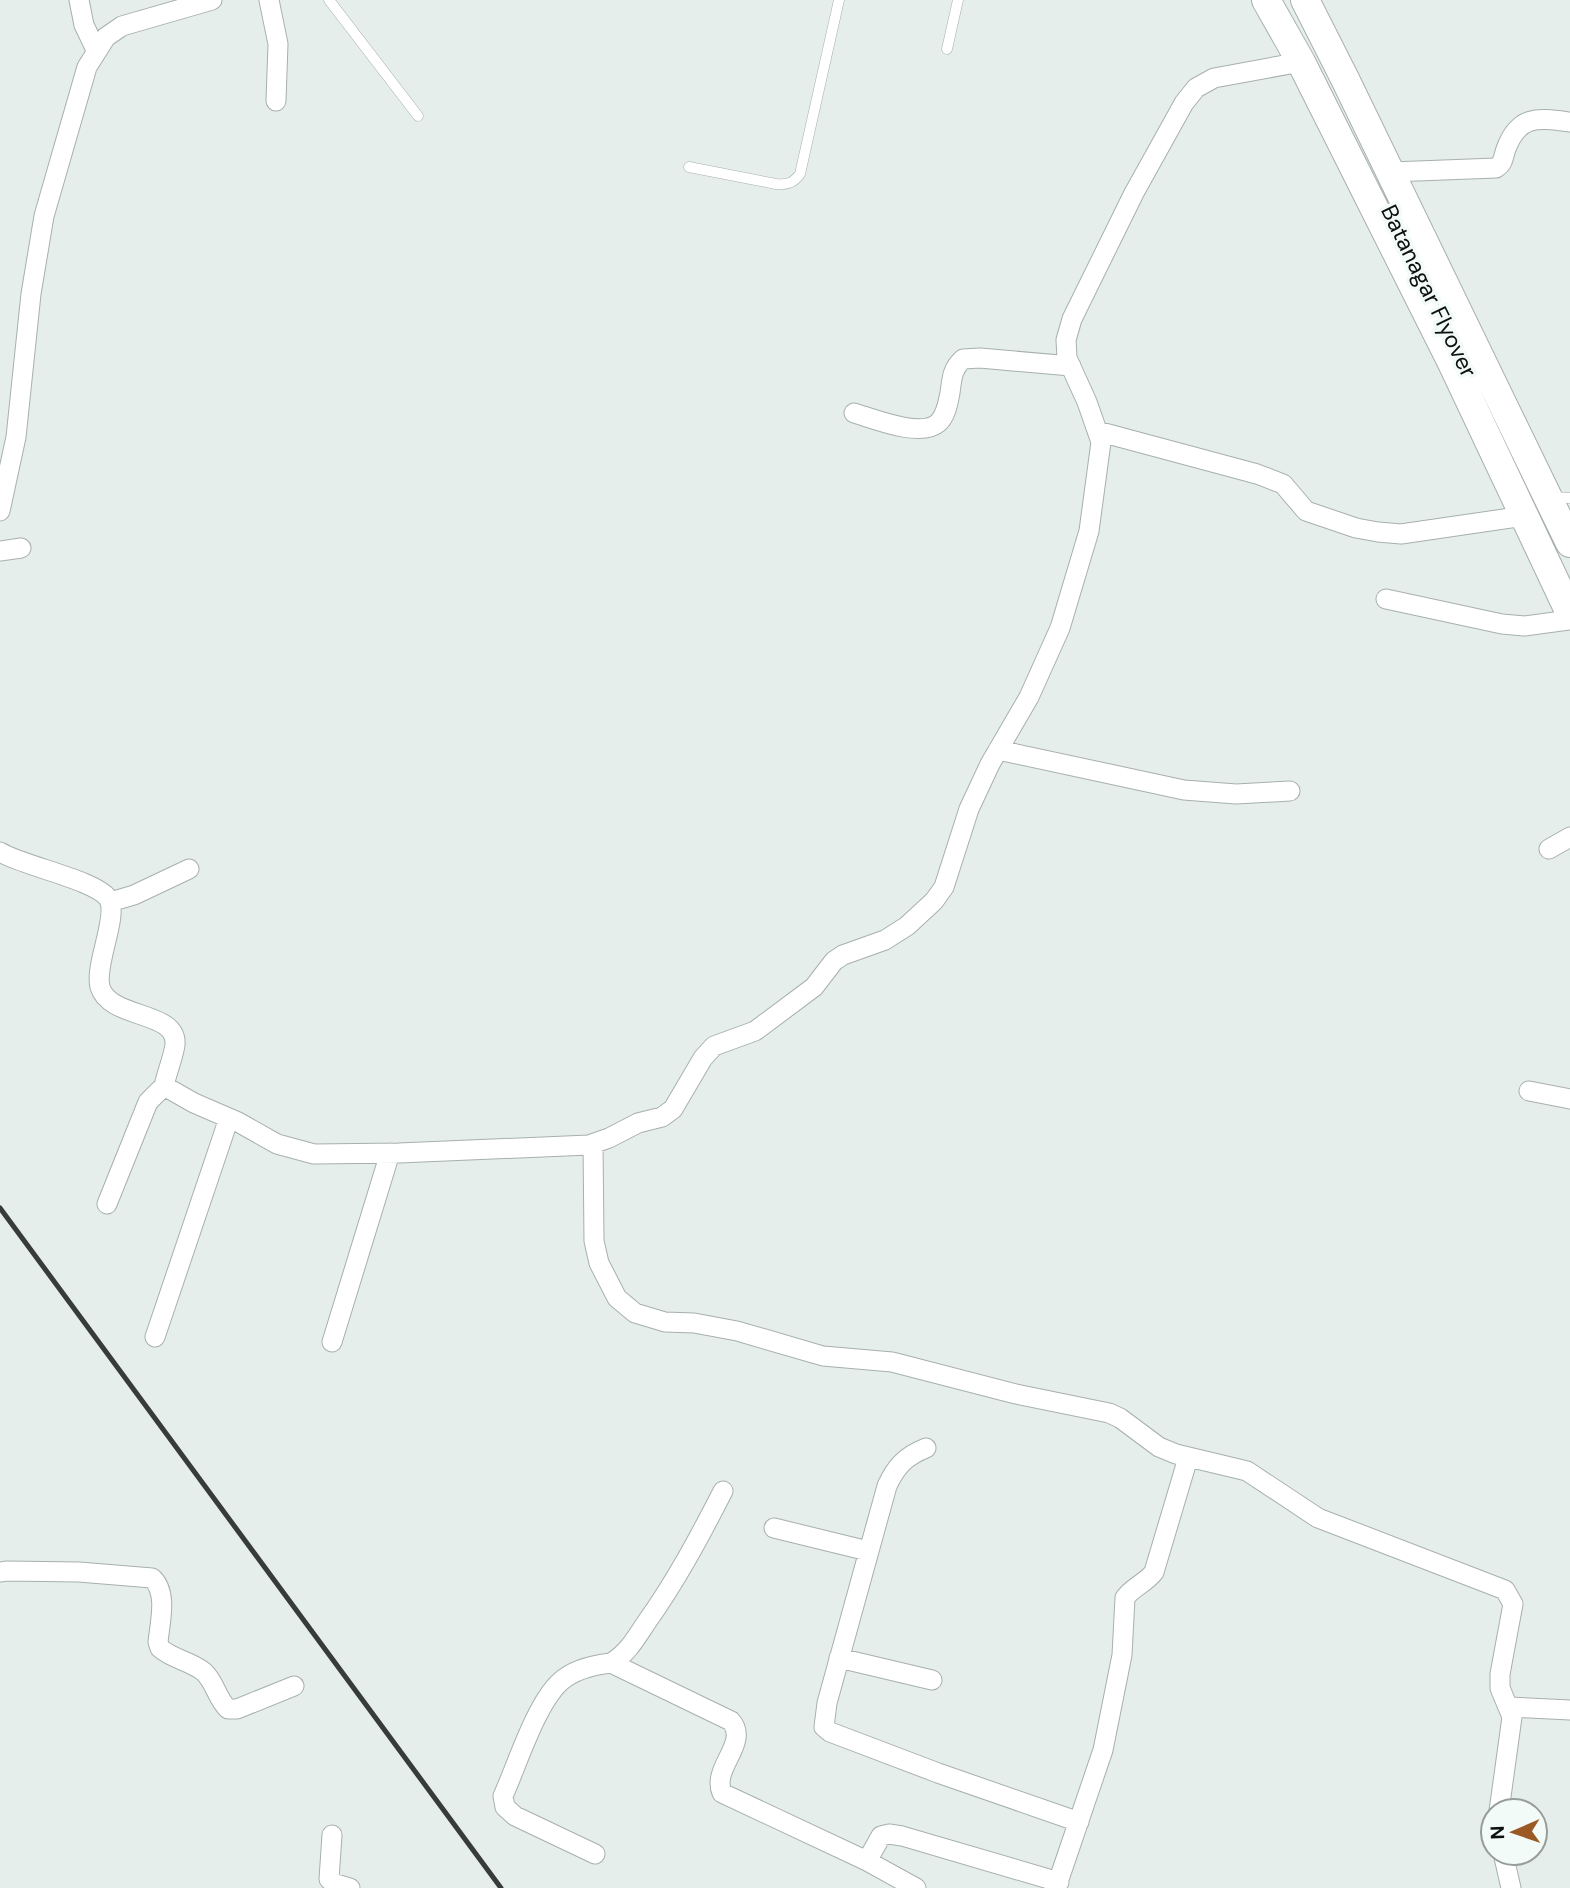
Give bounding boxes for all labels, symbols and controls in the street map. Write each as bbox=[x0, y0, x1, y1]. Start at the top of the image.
street label: Batanagar Flyover bbox=[1374, 200, 1484, 382]
north arrow bbox=[1479, 1797, 1549, 1867]
text: N bbox=[1485, 1825, 1510, 1840]

